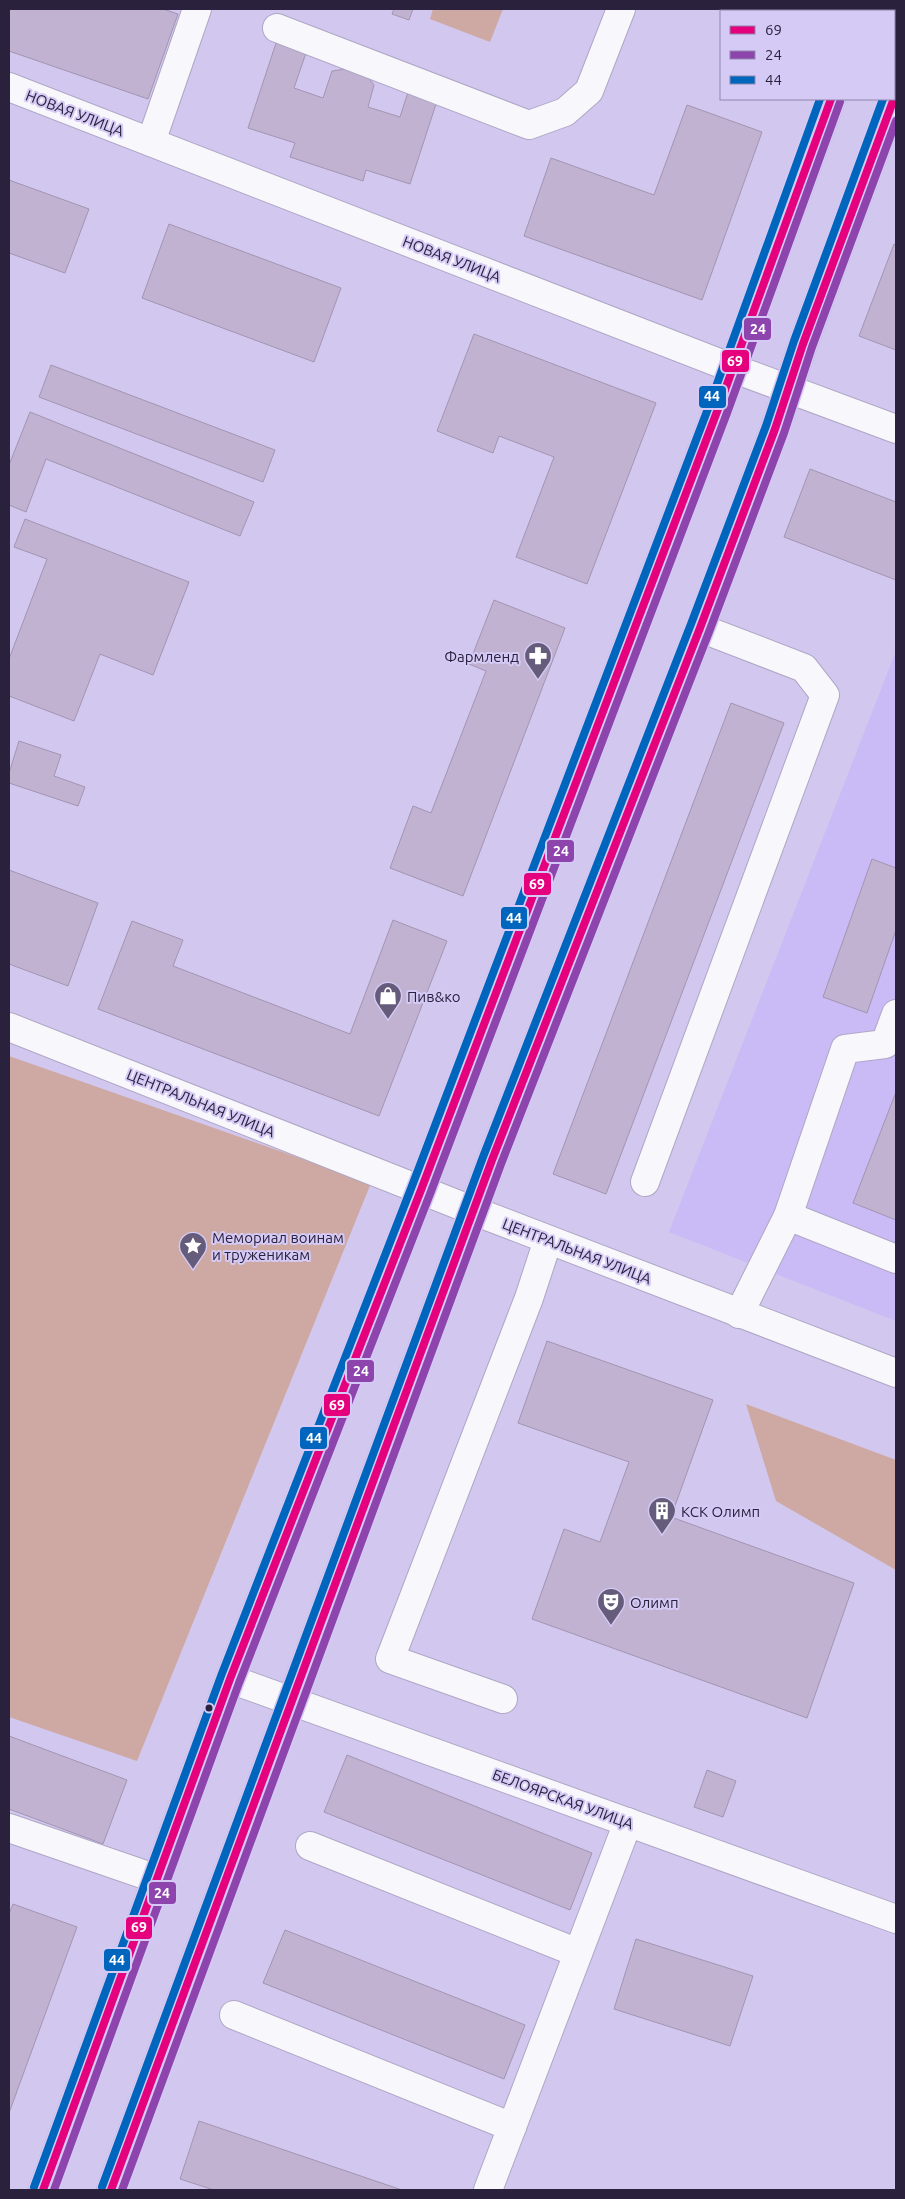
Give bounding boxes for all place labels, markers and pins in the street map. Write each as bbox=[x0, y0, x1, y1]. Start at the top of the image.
pharmacy icon: Фармленд bbox=[523, 641, 553, 680]
place label: Фармленд bbox=[444, 648, 519, 665]
shop icon: Пив&ко bbox=[373, 981, 403, 1020]
place label: Пив&ко bbox=[407, 988, 461, 1005]
place label: Мемориал воинам и труженикам bbox=[212, 1229, 344, 1263]
place icon: Мемориал воинам и труженикам bbox=[178, 1231, 208, 1270]
building icon: КСК Олимп bbox=[647, 1496, 677, 1535]
place label: КСК Олимп bbox=[681, 1503, 760, 1520]
theatre icon: Олимп bbox=[596, 1587, 626, 1626]
place label: Олимп bbox=[630, 1594, 679, 1611]
unlabelled marker bbox=[204, 1703, 214, 1713]

